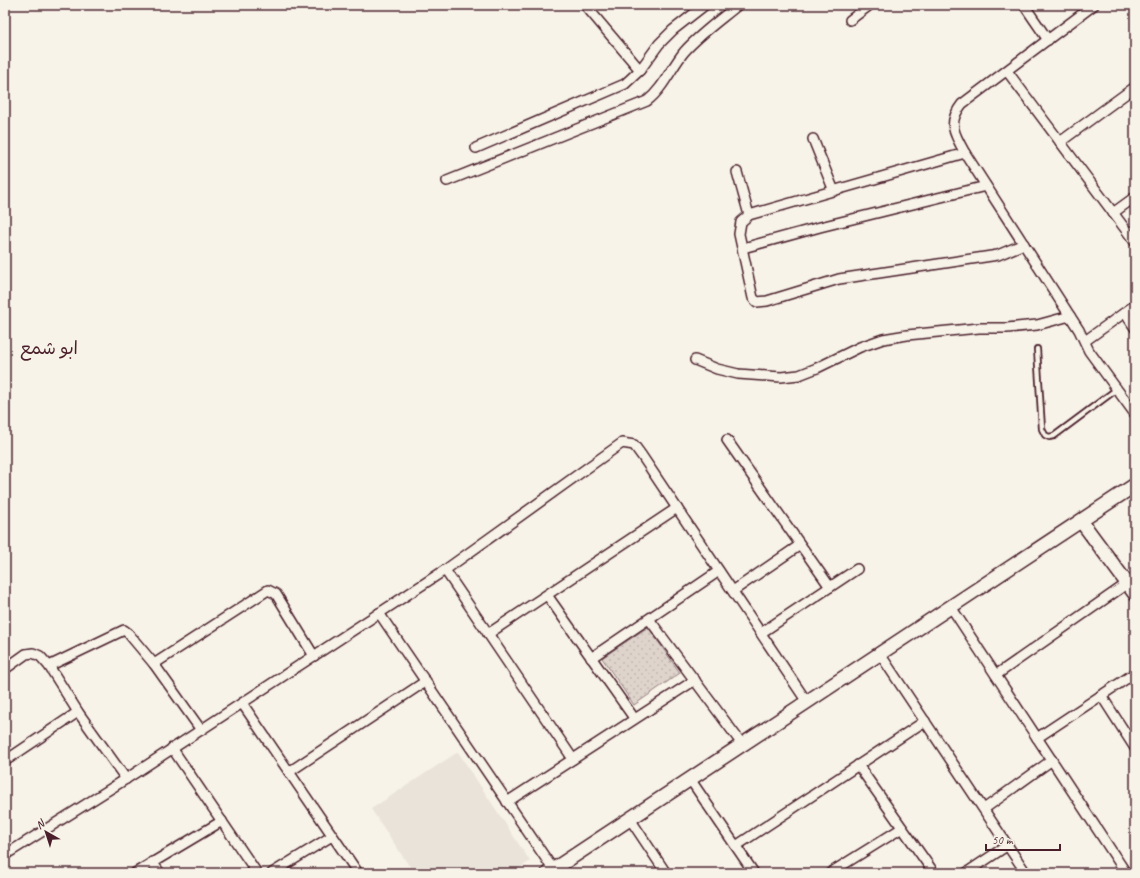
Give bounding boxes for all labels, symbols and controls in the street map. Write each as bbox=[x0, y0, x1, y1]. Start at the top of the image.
district label: ابو شمع bbox=[20, 337, 78, 361]
north arrow bbox=[26, 812, 66, 852]
text: N bbox=[33, 815, 48, 832]
scale bar bbox=[986, 826, 1060, 852]
text: 50 m bbox=[992, 832, 1014, 848]

